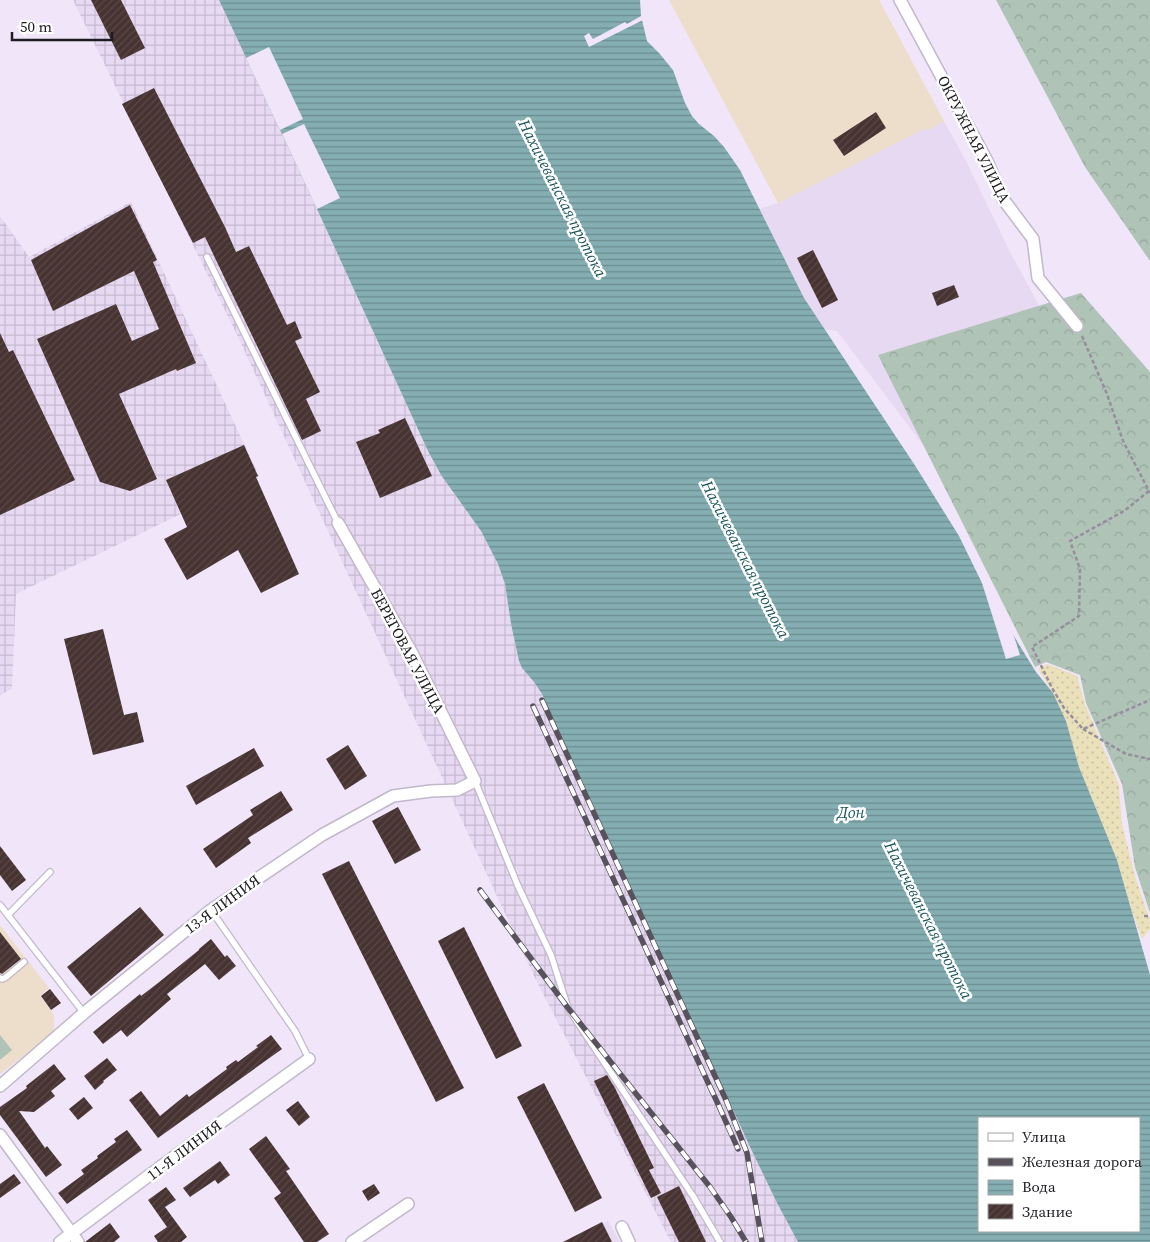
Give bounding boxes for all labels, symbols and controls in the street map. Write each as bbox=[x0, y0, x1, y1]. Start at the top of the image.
scale bar bbox=[12, 10, 112, 42]
text: 50 m bbox=[20, 16, 52, 37]
street label: ОКРУЖНАЯ УЛИЦА bbox=[933, 72, 1015, 206]
water label: Нахичеванская протока bbox=[513, 114, 613, 281]
water label: Нахичеванская протока bbox=[696, 475, 796, 642]
street label: БЕРЕГОВАЯ УЛИЦА bbox=[366, 585, 450, 717]
water label: Дон bbox=[835, 801, 865, 823]
water label: Нахичеванская протока bbox=[879, 836, 979, 1003]
street label: 13-Я ЛИНИЯ bbox=[180, 869, 264, 939]
street label: 11-Я ЛИНИЯ bbox=[142, 1115, 226, 1185]
legend bbox=[978, 1117, 1140, 1232]
text: Улица bbox=[1022, 1126, 1066, 1147]
text: Железная дорога bbox=[1022, 1151, 1142, 1172]
text: Вода bbox=[1022, 1176, 1056, 1197]
text: Здание bbox=[1022, 1201, 1073, 1222]

